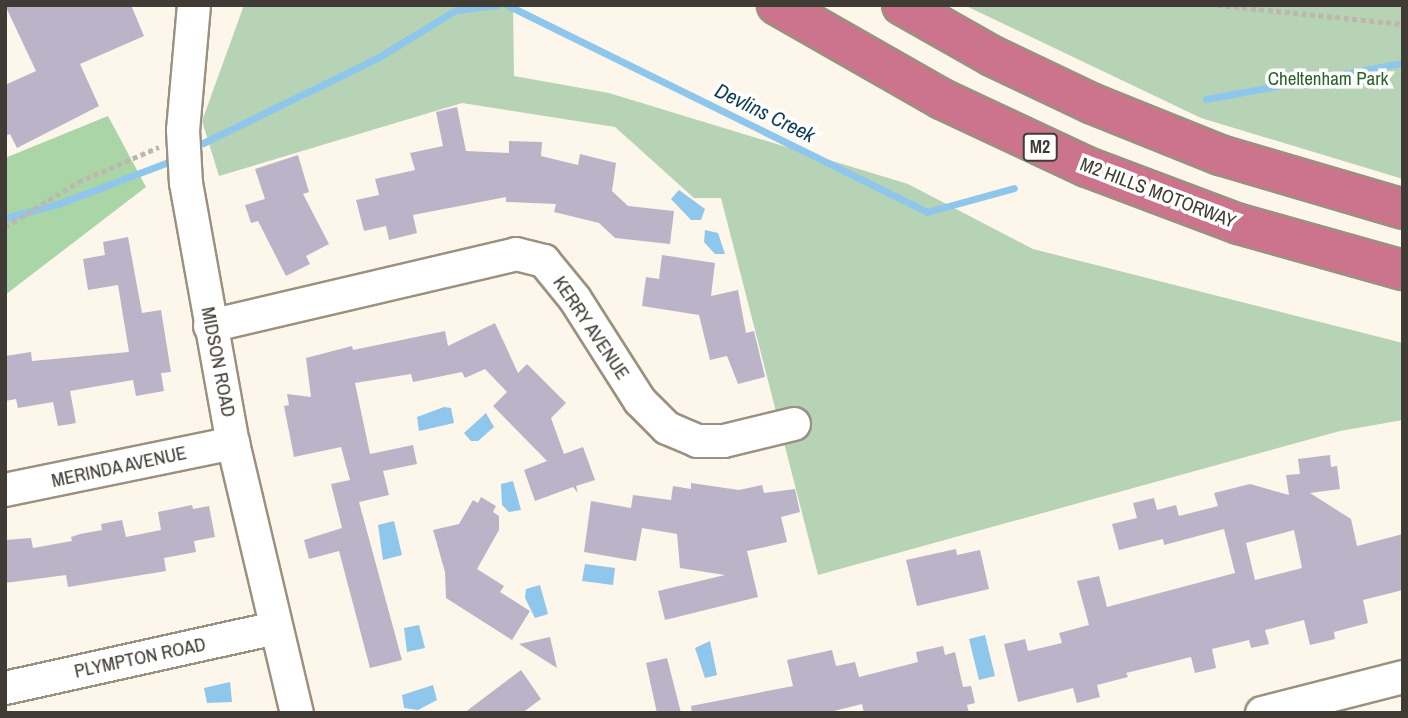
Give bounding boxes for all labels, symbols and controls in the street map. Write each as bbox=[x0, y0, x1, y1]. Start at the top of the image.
park label: Cheltenham Park bbox=[1268, 68, 1388, 90]
water label: Devlins Creek bbox=[711, 78, 819, 148]
road number: M2 bbox=[1023, 132, 1058, 162]
street label: M2 HILLS MOTORWAY bbox=[1077, 153, 1239, 233]
street label: KERRY AVENUE bbox=[548, 272, 634, 384]
street label: MIDSON ROAD bbox=[196, 305, 240, 419]
street label: MERINDA AVENUE bbox=[49, 441, 189, 493]
street label: PLYMPTON ROAD bbox=[72, 633, 208, 683]

